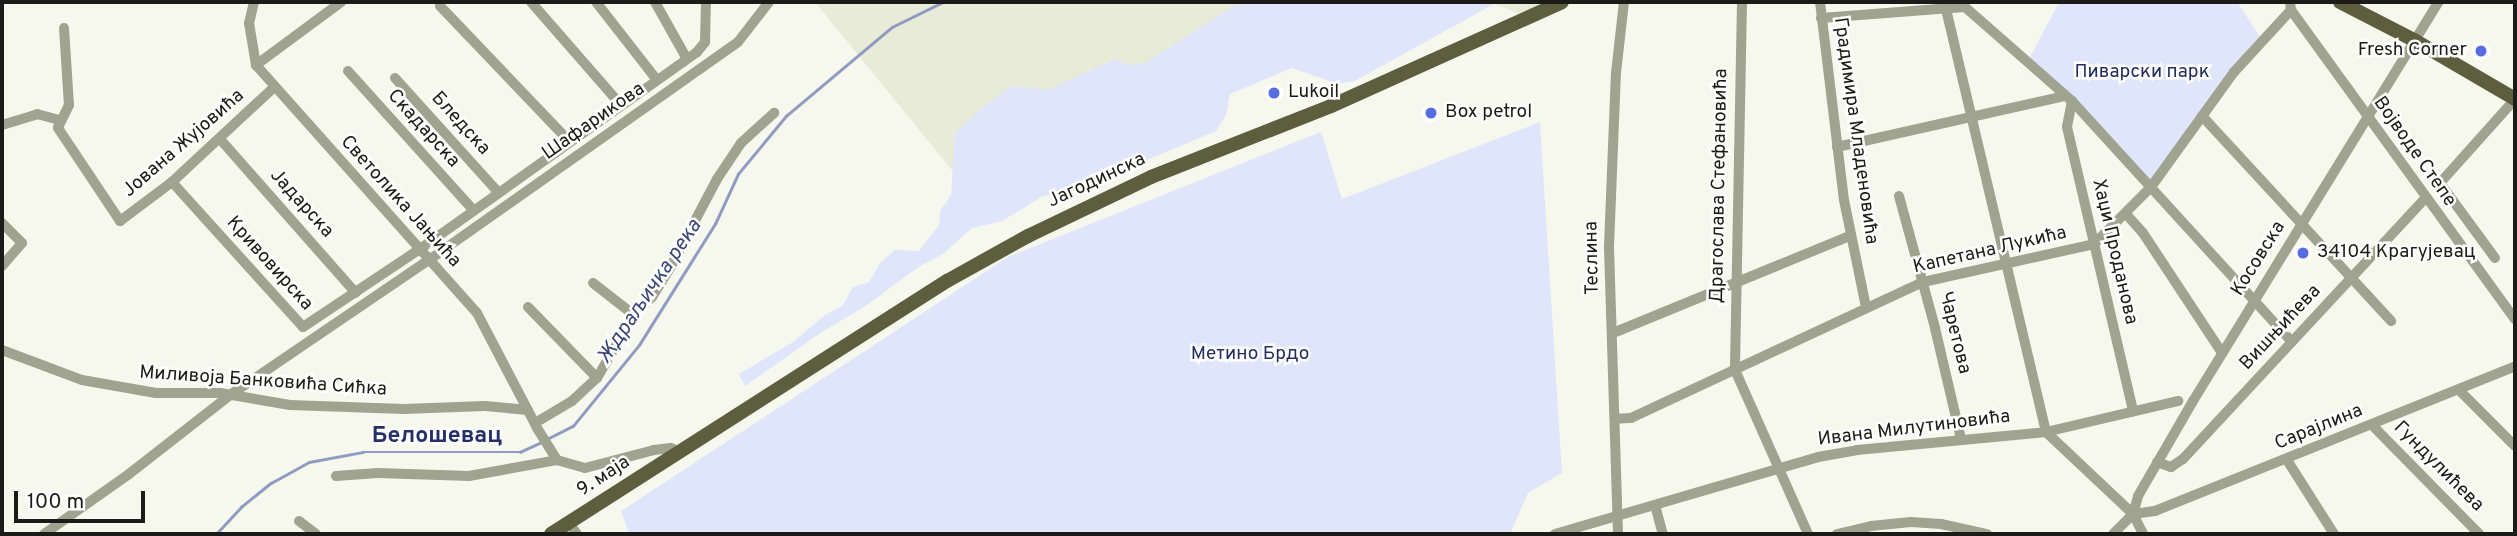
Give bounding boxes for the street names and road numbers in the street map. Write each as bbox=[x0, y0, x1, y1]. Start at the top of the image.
street label: Градимира Младеновића bbox=[1828, 16, 1882, 246]
street label: Драгослава Стефановића bbox=[1707, 68, 1733, 304]
street label: Шафарикова bbox=[538, 78, 650, 166]
street label: Јована Жујовића bbox=[119, 85, 249, 203]
street label: Скадарска bbox=[382, 85, 464, 173]
street label: Бледска bbox=[426, 88, 494, 160]
street label: Војводе Степе bbox=[2368, 93, 2460, 211]
street label: Светолика Јањића bbox=[335, 131, 465, 273]
street label: Јагодинска bbox=[1045, 148, 1149, 214]
street label: Јадарска bbox=[264, 165, 338, 243]
street label: Хаџи Проданова bbox=[2086, 177, 2142, 327]
street label: Кривовирска bbox=[221, 212, 317, 316]
street label: Косовска bbox=[2227, 217, 2291, 301]
street label: Теслина bbox=[1581, 221, 1605, 295]
street label: Капетана Лукића bbox=[1911, 222, 2069, 280]
street label: Вишњићева bbox=[2236, 281, 2326, 375]
street label: Чаретова bbox=[1933, 290, 1975, 376]
street label: Миливоја Банковића Сићка bbox=[138, 362, 388, 402]
street label: Сарајлина bbox=[2272, 400, 2366, 456]
street label: Ивана Милутиновића bbox=[1817, 406, 2011, 452]
street label: Гундулићева bbox=[2388, 417, 2488, 517]
street label: 9. маја bbox=[573, 452, 635, 502]

